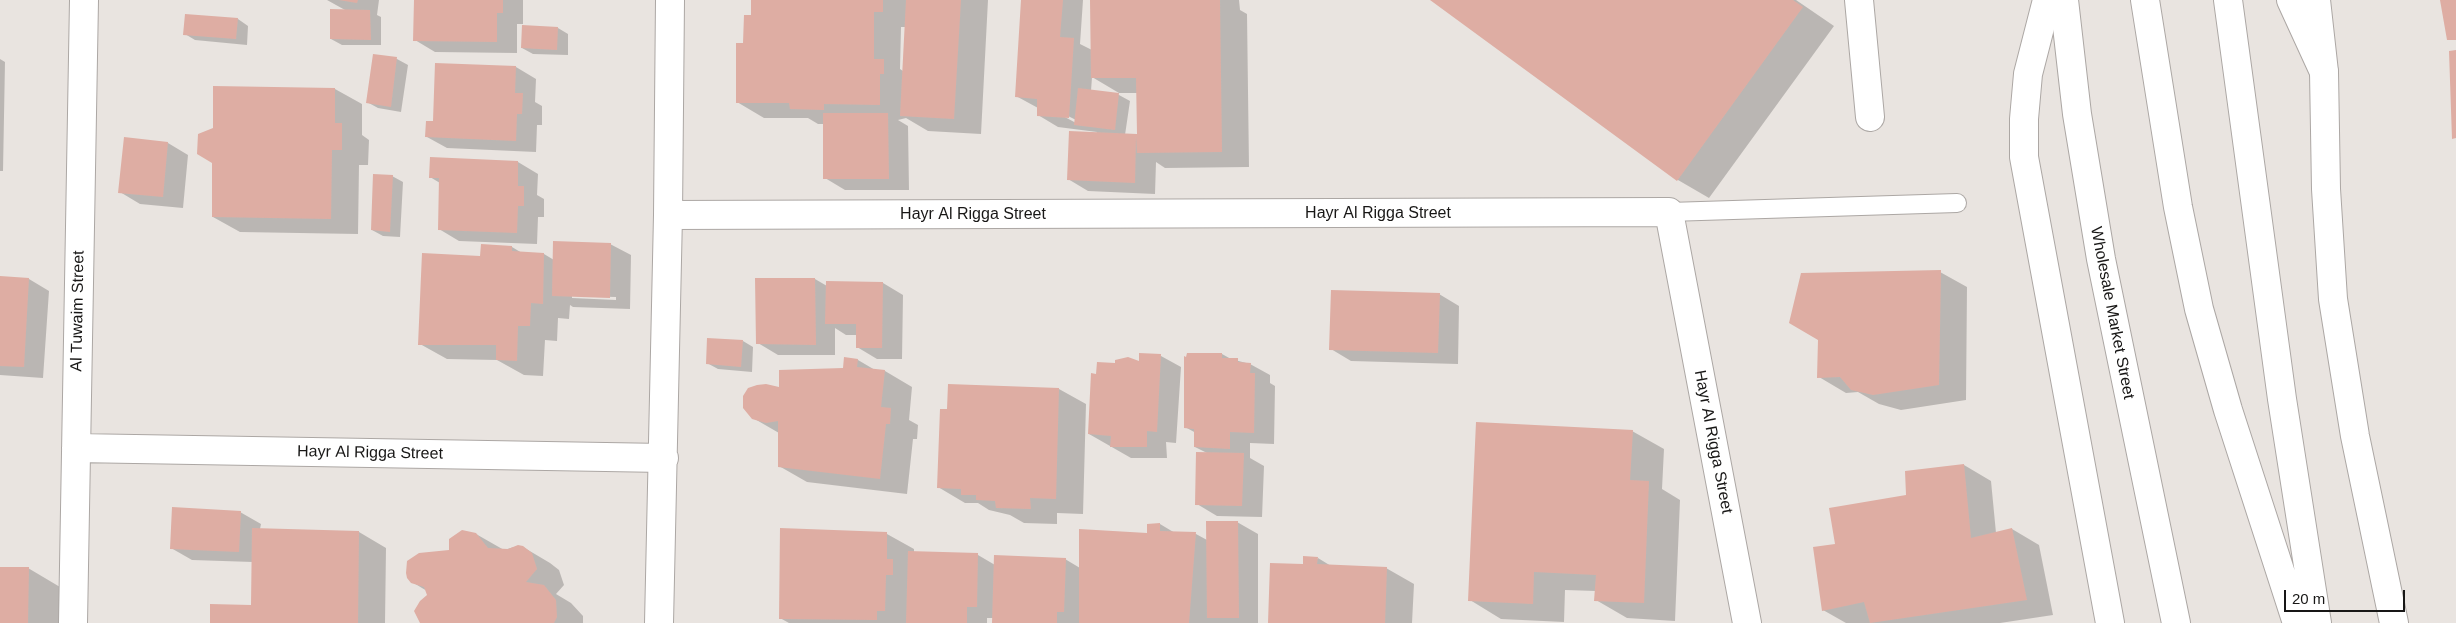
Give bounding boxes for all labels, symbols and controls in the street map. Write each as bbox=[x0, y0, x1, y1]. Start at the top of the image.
street label: Hayr Al Rigga Street bbox=[1305, 204, 1451, 224]
street label: Hayr Al Rigga Street bbox=[900, 205, 1046, 225]
street label: Wholesale Market Street bbox=[2086, 225, 2138, 401]
street label: Al Tuwaim Street bbox=[67, 250, 89, 372]
street label: Hayr Al Rigga Street bbox=[1690, 369, 1736, 515]
street label: Hayr Al Rigga Street bbox=[297, 442, 443, 464]
scale bar bbox=[2286, 580, 2407, 612]
text: 20 m bbox=[2292, 590, 2325, 607]

